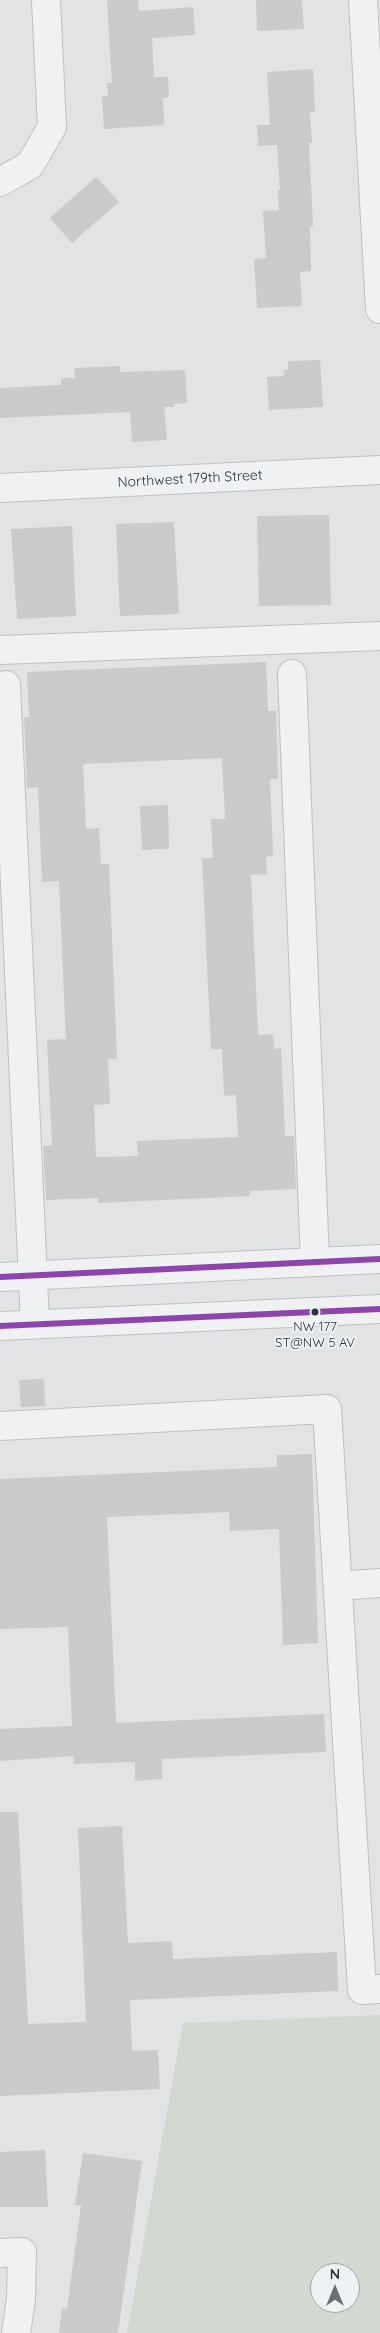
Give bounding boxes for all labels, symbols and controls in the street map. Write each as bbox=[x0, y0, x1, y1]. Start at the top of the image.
street label: Northwest 179th Street bbox=[117, 467, 263, 491]
marker: NW 177 ST@NW 5 AV bbox=[310, 1307, 320, 1317]
place label: NW 177 ST@NW 5 AV bbox=[275, 1319, 355, 1350]
north arrow bbox=[310, 2263, 360, 2313]
text: N bbox=[330, 2265, 340, 2283]

